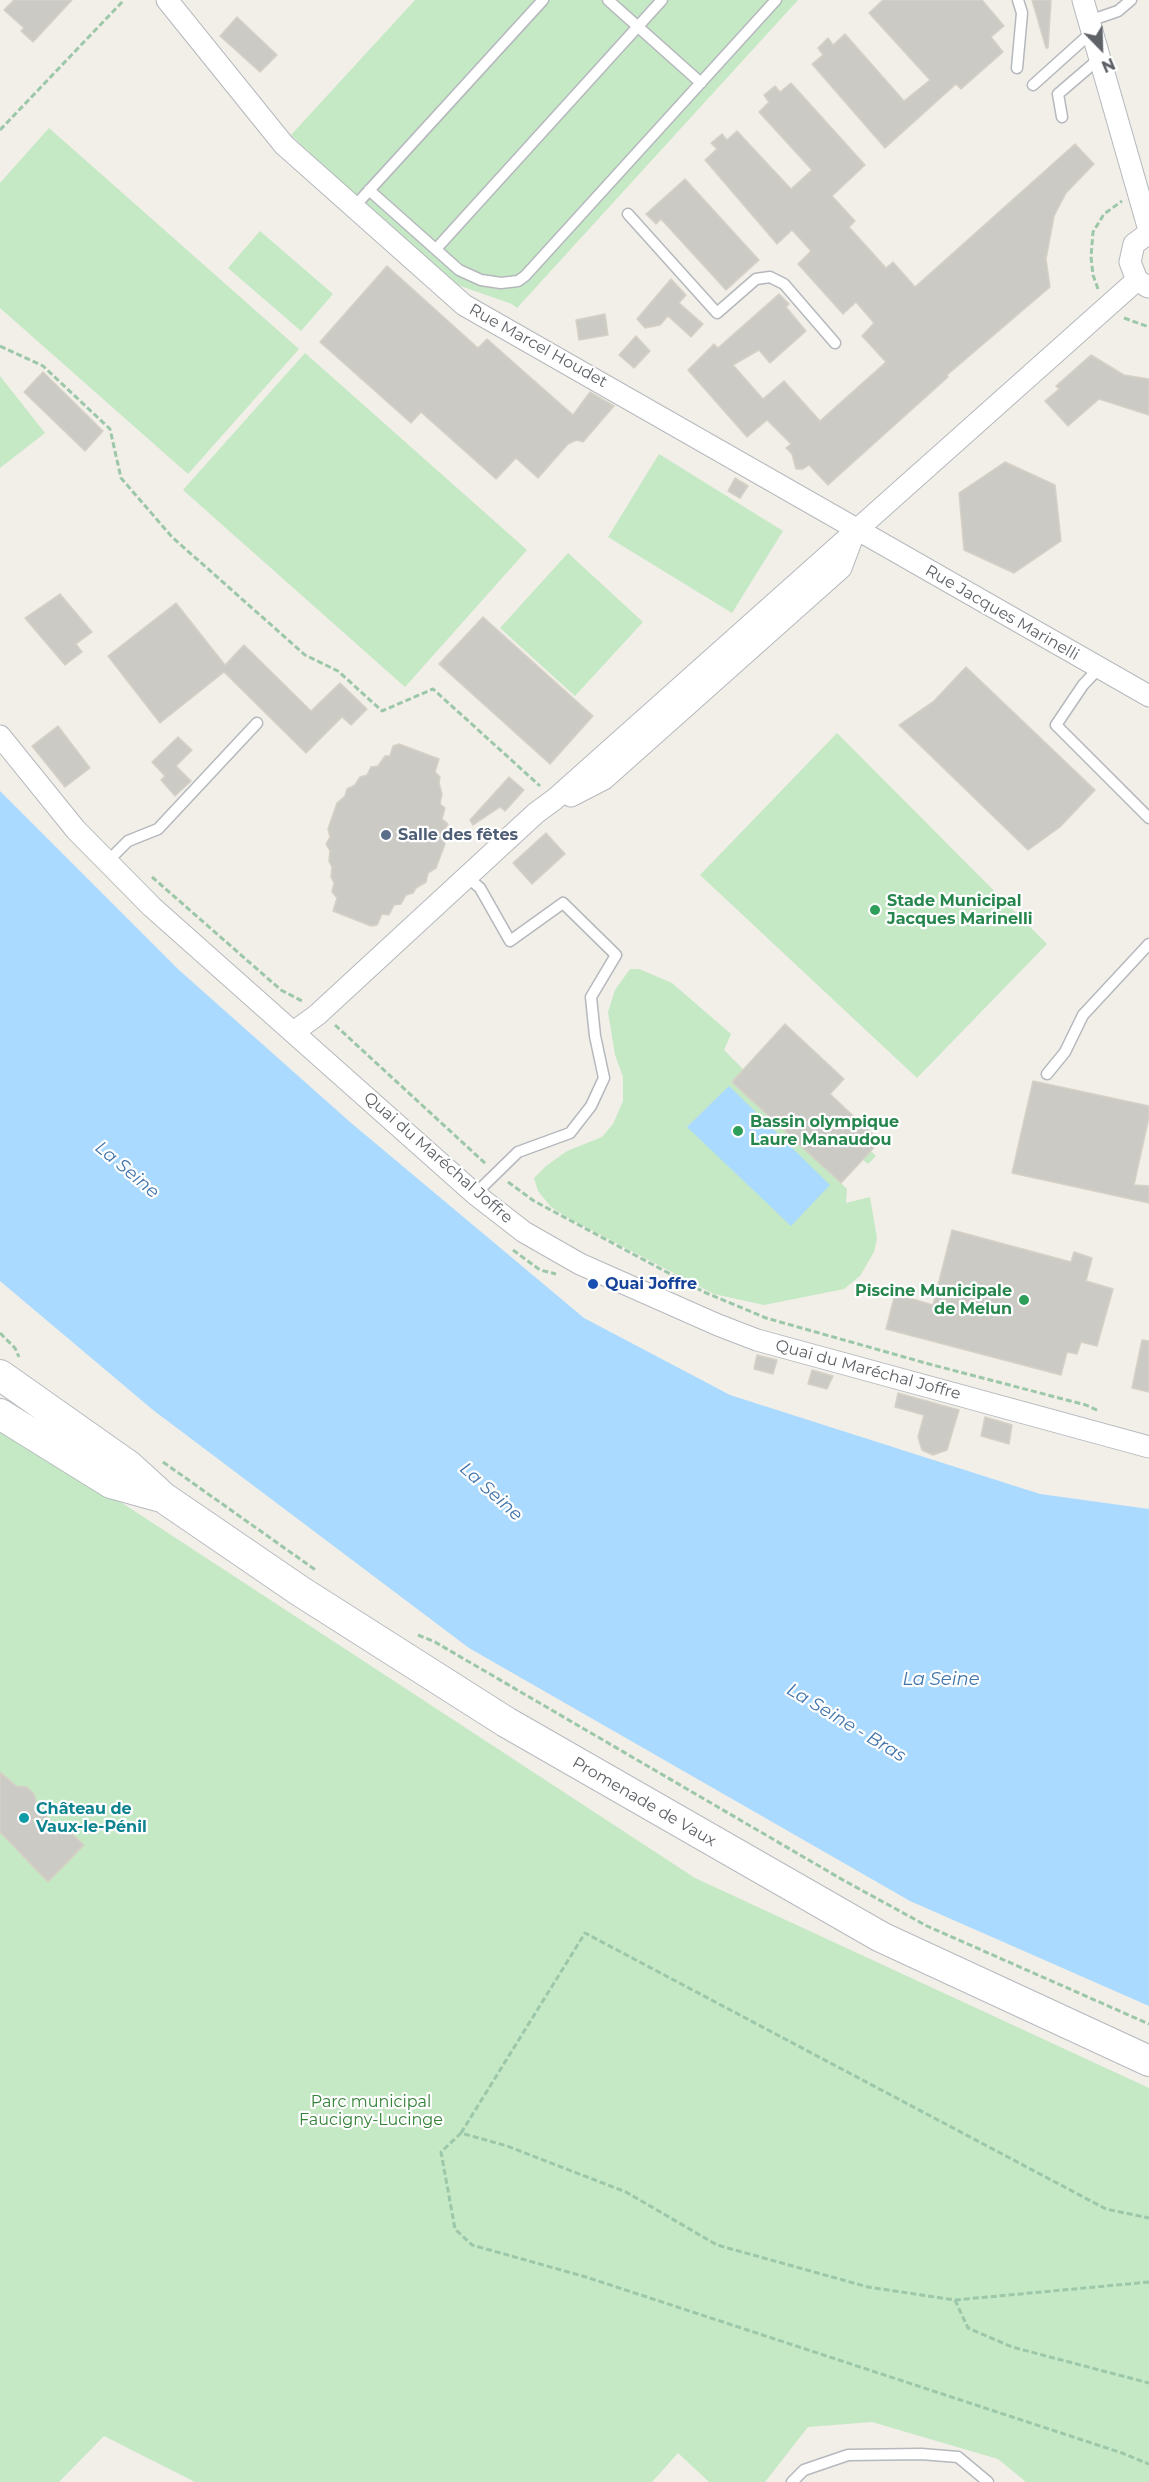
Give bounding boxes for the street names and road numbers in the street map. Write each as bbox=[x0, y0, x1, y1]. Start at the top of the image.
street label: Rue Marcel Houdet bbox=[466, 300, 610, 392]
street label: Rue Jacques Marinelli bbox=[922, 561, 1082, 665]
street label: Quai du Maréchal Joffre bbox=[360, 1088, 516, 1228]
street label: Quai du Maréchal Joffre bbox=[773, 1336, 963, 1404]
street label: Promenade de Vaux bbox=[569, 1753, 719, 1851]

